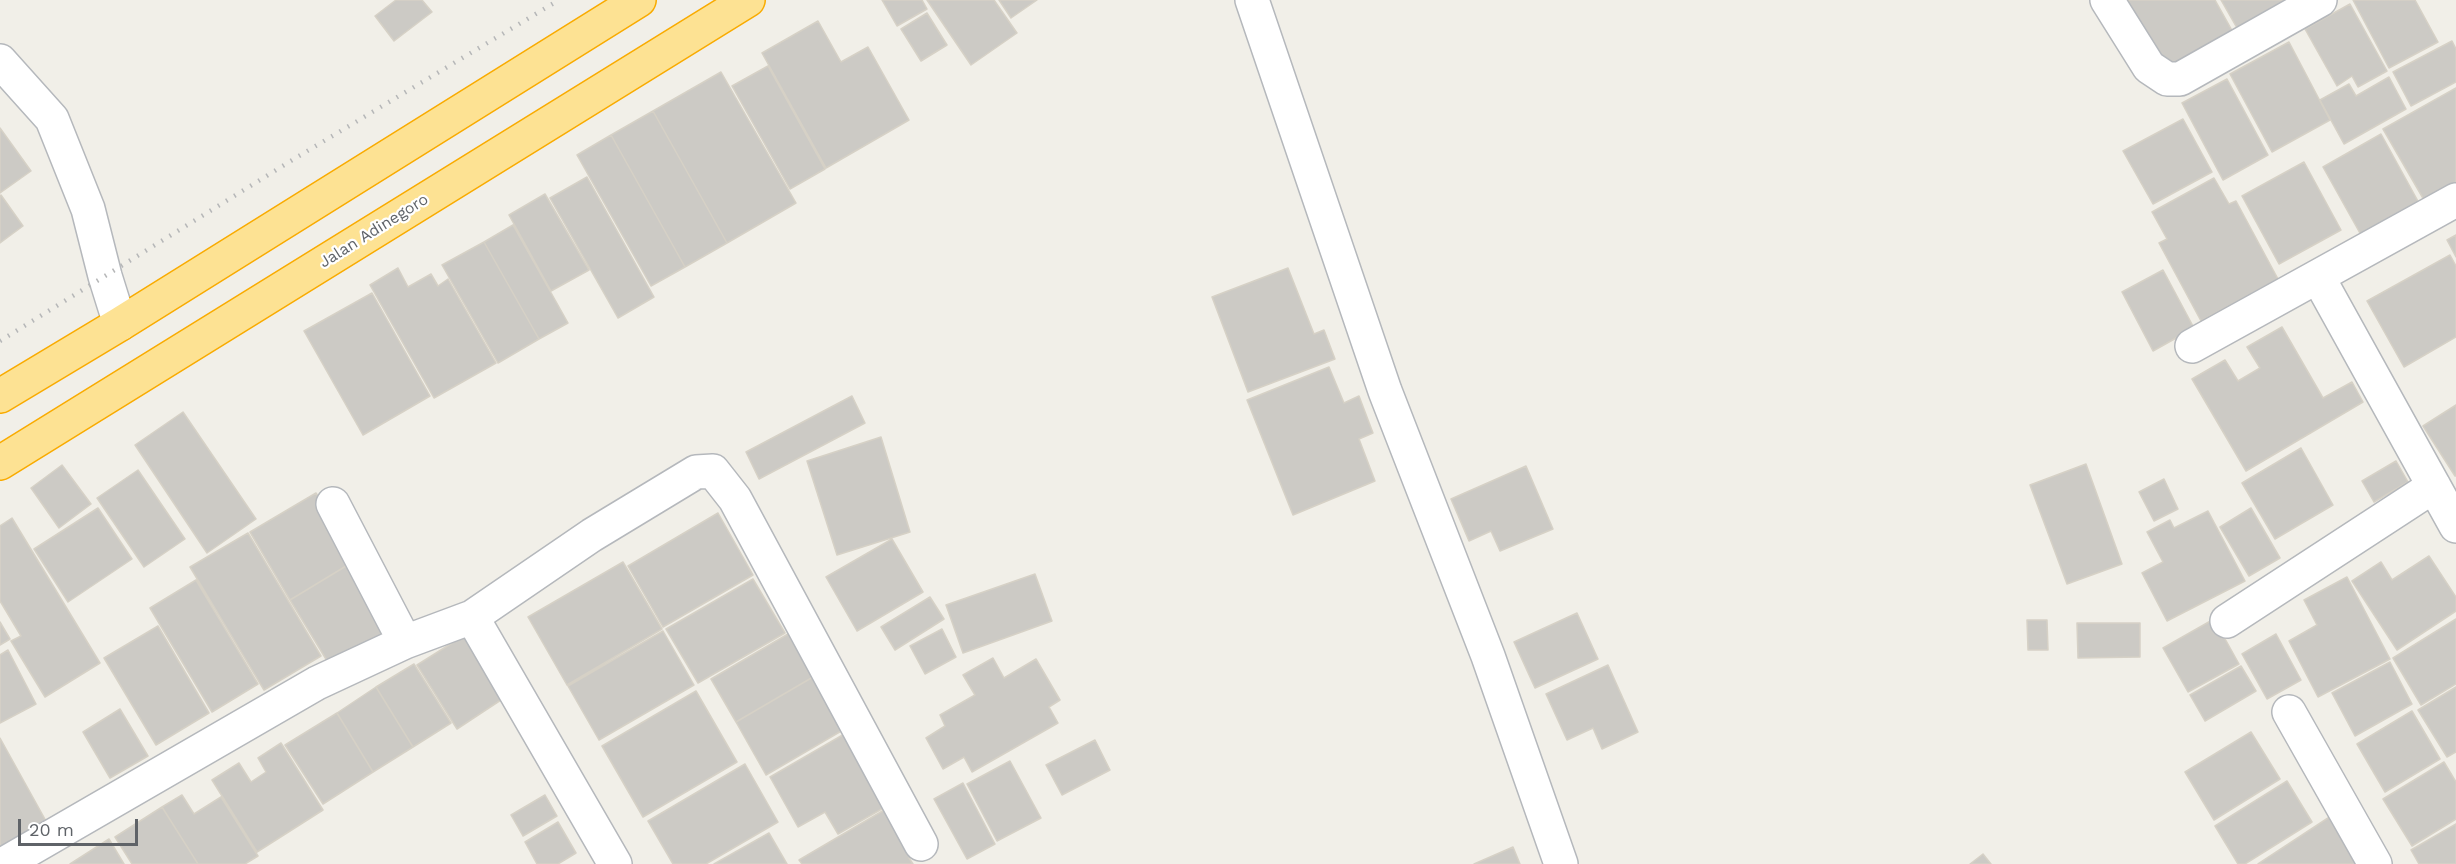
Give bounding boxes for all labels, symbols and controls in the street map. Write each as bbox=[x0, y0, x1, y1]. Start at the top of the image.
street label: Jalan Adinegoro bbox=[316, 190, 432, 272]
scale bar bbox=[21, 807, 141, 845]
text: 20 m bbox=[29, 819, 74, 840]

